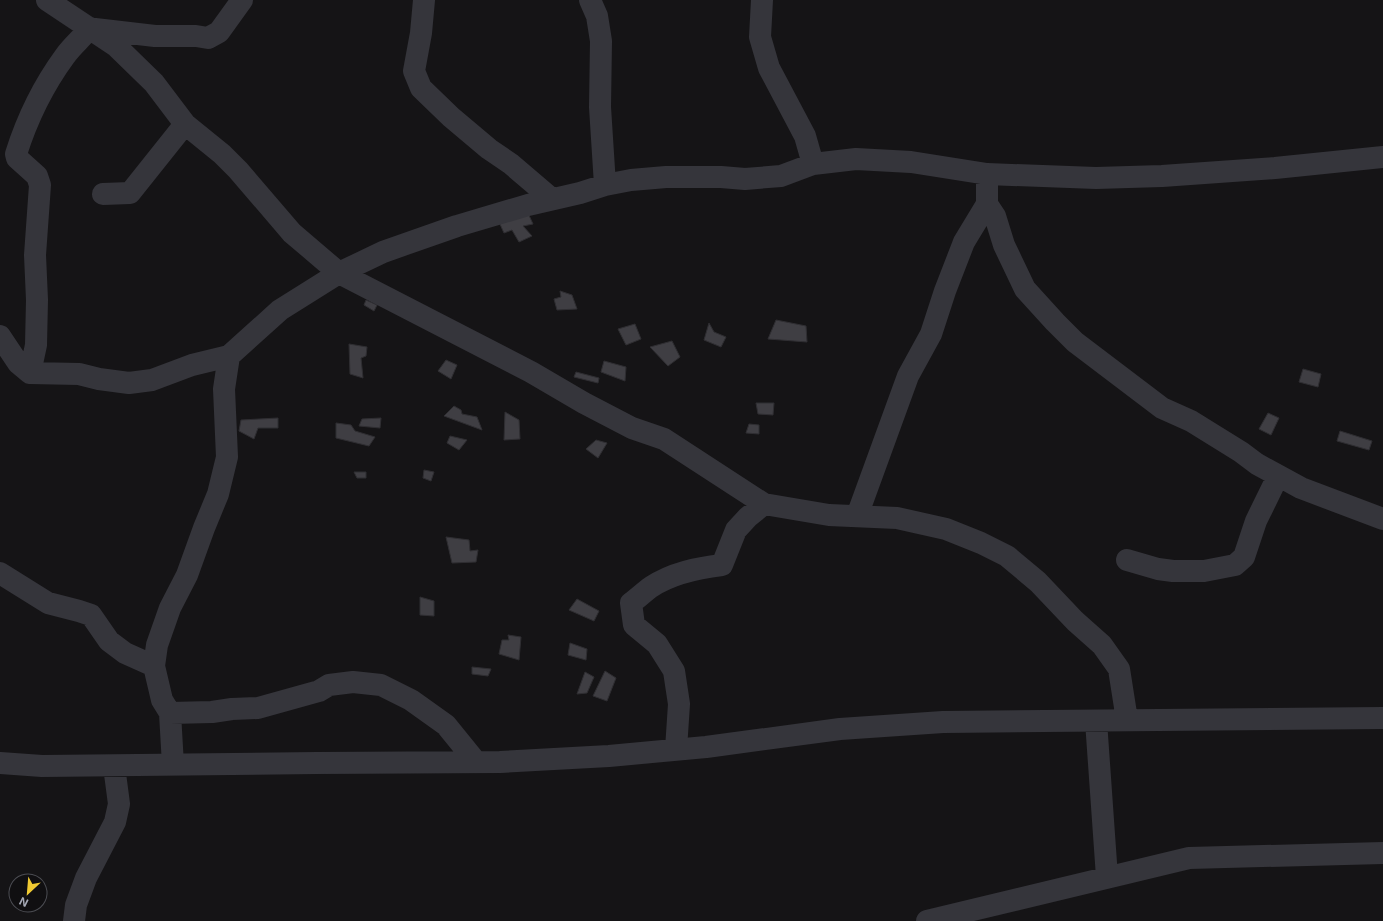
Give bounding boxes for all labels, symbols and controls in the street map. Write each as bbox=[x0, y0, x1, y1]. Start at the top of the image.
north arrow bbox=[8, 873, 48, 913]
text: N bbox=[17, 894, 30, 910]

